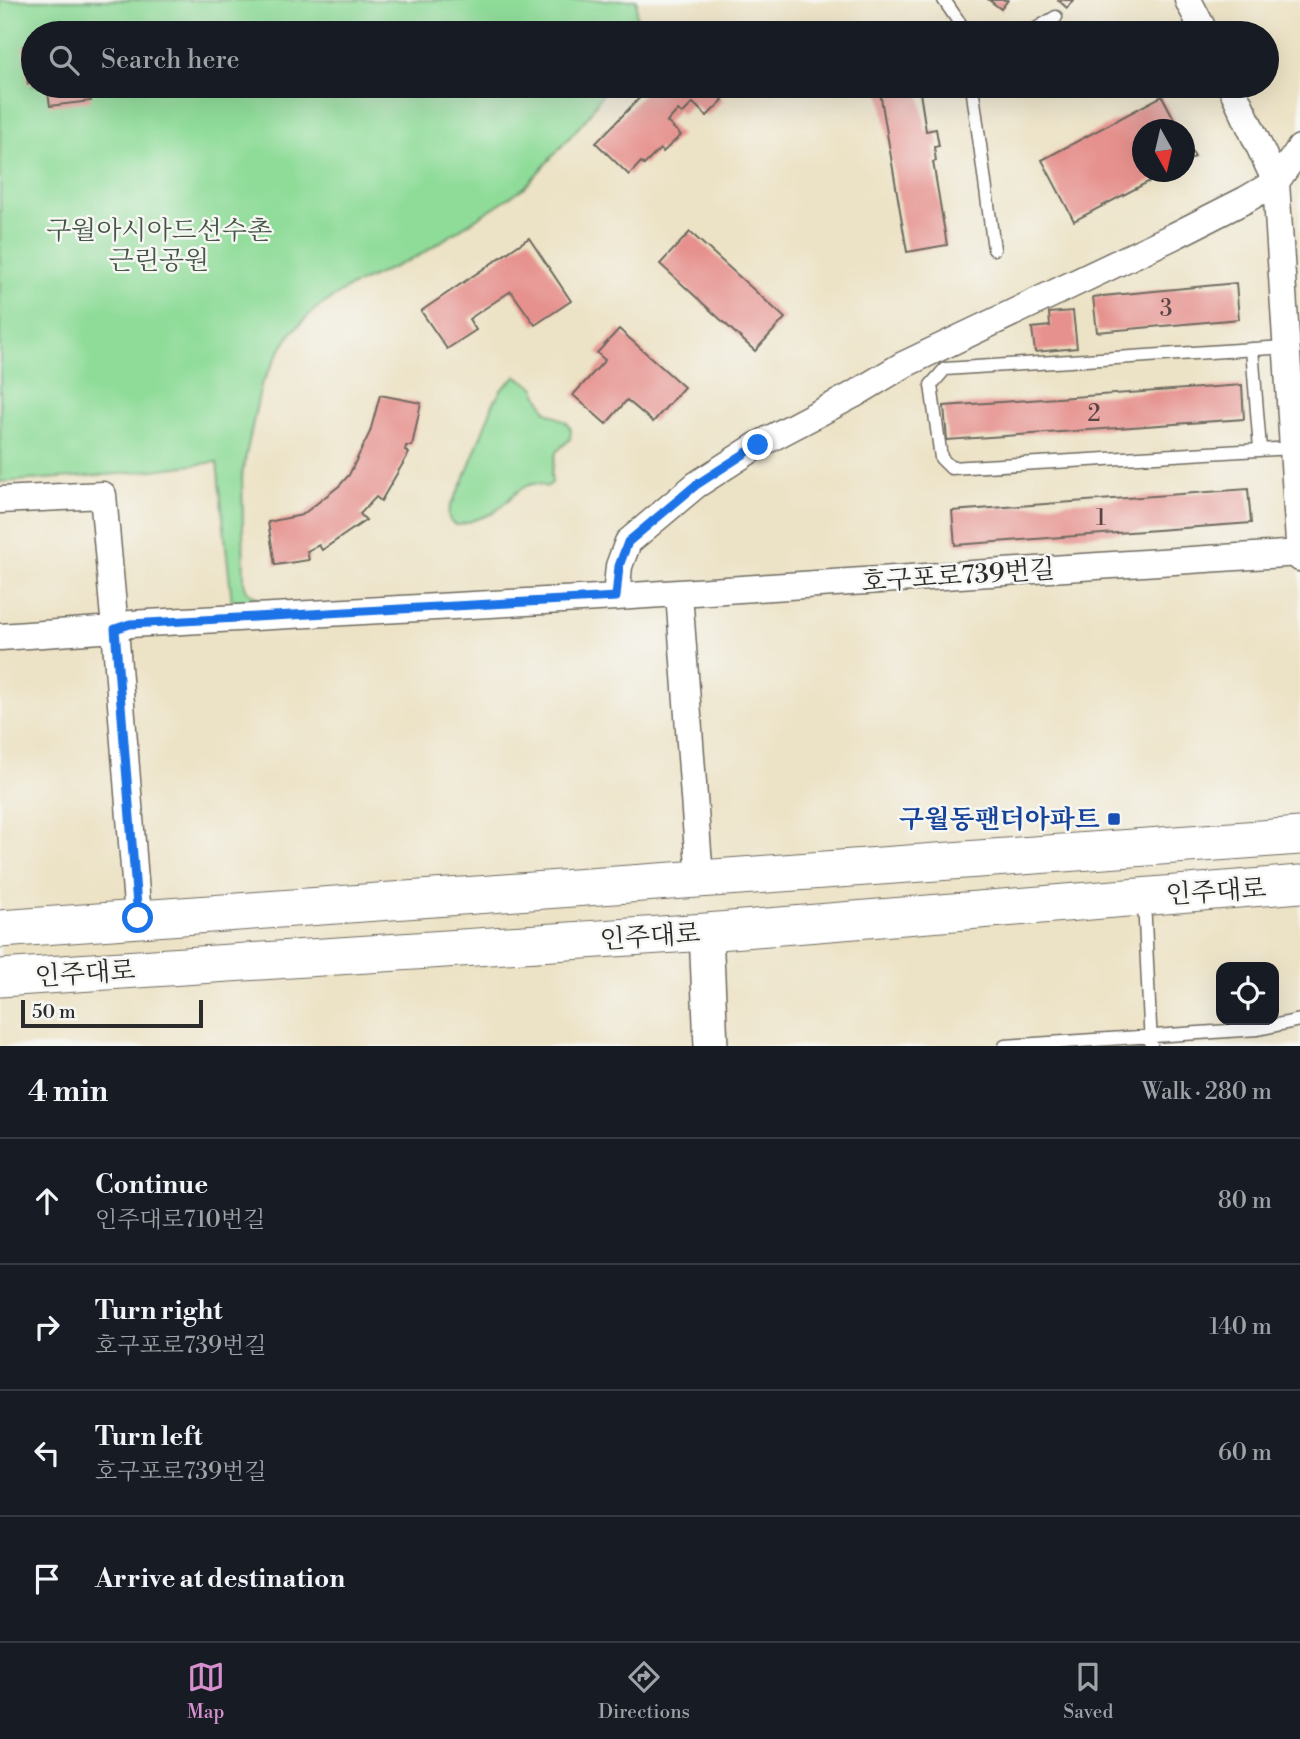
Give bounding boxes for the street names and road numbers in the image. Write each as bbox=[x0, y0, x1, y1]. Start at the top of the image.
street label: 호구포로739번길 bbox=[860, 553, 1056, 599]
street label: 인주대로 bbox=[1165, 873, 1267, 911]
street label: 인주대로 bbox=[599, 918, 701, 956]
street label: 인주대로 bbox=[34, 955, 136, 993]

